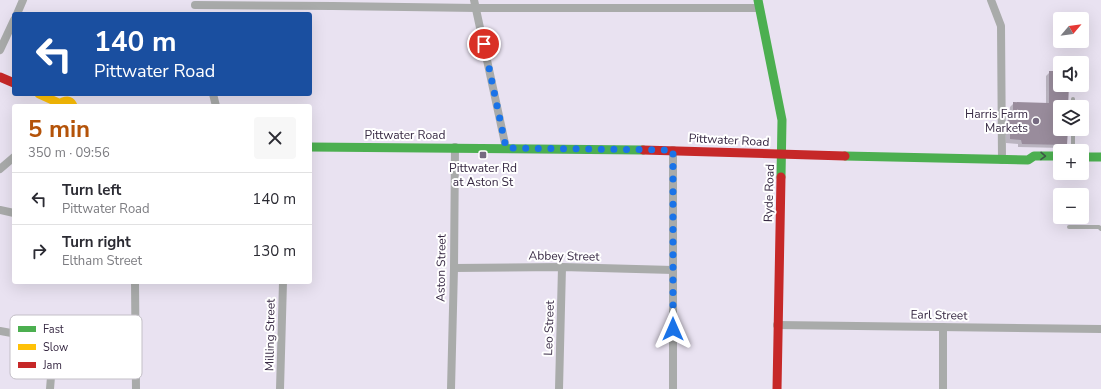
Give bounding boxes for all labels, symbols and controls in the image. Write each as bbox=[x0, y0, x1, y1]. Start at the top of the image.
north arrow bbox=[1053, 12, 1089, 48]
map controls bbox=[1053, 12, 1089, 224]
text: 140 m bbox=[94, 23, 177, 61]
pin bbox=[467, 27, 501, 61]
icon: left bbox=[28, 28, 80, 80]
icon: arrive bbox=[473, 33, 495, 55]
button: sound bbox=[1053, 56, 1089, 92]
text: Pittwater Road bbox=[94, 59, 215, 83]
button: layers bbox=[1053, 100, 1089, 136]
place label: Harris Farm Markets bbox=[965, 106, 1028, 136]
text: 5 min bbox=[28, 113, 90, 145]
marker: Harris Farm Markets bbox=[1031, 116, 1041, 126]
button: close bbox=[254, 117, 296, 159]
street label: Pittwater Road bbox=[365, 127, 445, 143]
street label: Pittwater Road bbox=[688, 130, 770, 150]
text: 350 m · 09:56 bbox=[28, 144, 110, 162]
button: + bbox=[1053, 144, 1089, 180]
marker: Pittwater Rd at Aston St bbox=[478, 150, 488, 160]
one-way arrow bbox=[1040, 152, 1046, 160]
place label: Pittwater Rd at Aston St bbox=[449, 160, 517, 190]
street label: Ryde Road bbox=[760, 163, 778, 223]
text: Turn left bbox=[62, 180, 121, 200]
icon: left bbox=[28, 188, 50, 210]
button: − bbox=[1053, 188, 1089, 224]
text: 140 m bbox=[252, 189, 296, 209]
text: Pittwater Road bbox=[62, 200, 150, 218]
text: Turn right bbox=[62, 232, 131, 252]
street label: Aston Street bbox=[432, 233, 450, 302]
icon: right bbox=[28, 240, 50, 262]
text: 130 m bbox=[252, 241, 296, 261]
street label: Abbey Street bbox=[528, 247, 600, 265]
text: Eltham Street bbox=[62, 252, 142, 270]
street label: Milling Street bbox=[261, 298, 279, 371]
street label: Leo Street bbox=[540, 299, 558, 356]
street label: Earl Street bbox=[910, 307, 968, 324]
position arrow bbox=[652, 308, 694, 350]
legend bbox=[10, 315, 142, 379]
text: Fast bbox=[43, 322, 64, 337]
text: Slow bbox=[43, 340, 68, 355]
text: Jam bbox=[42, 358, 62, 373]

